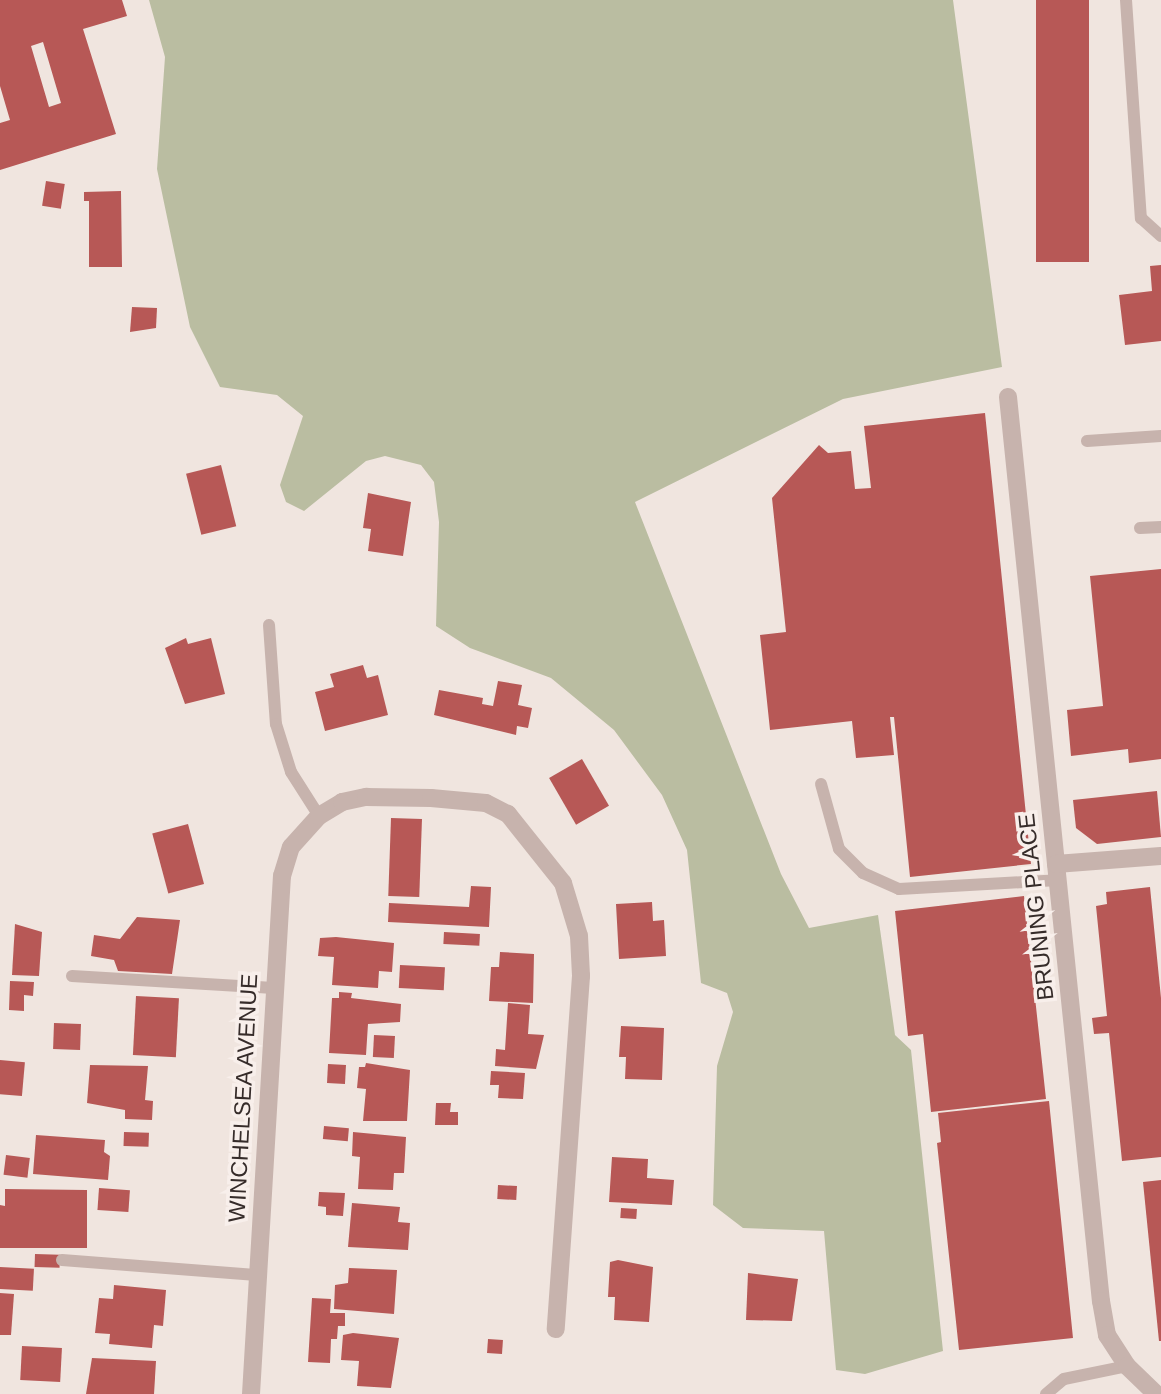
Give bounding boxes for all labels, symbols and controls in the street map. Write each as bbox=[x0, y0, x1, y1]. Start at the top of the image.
street label: BRUNING PLACE bbox=[1012, 812, 1060, 1002]
street label: WINCHELSEA AVENUE bbox=[223, 972, 263, 1224]

